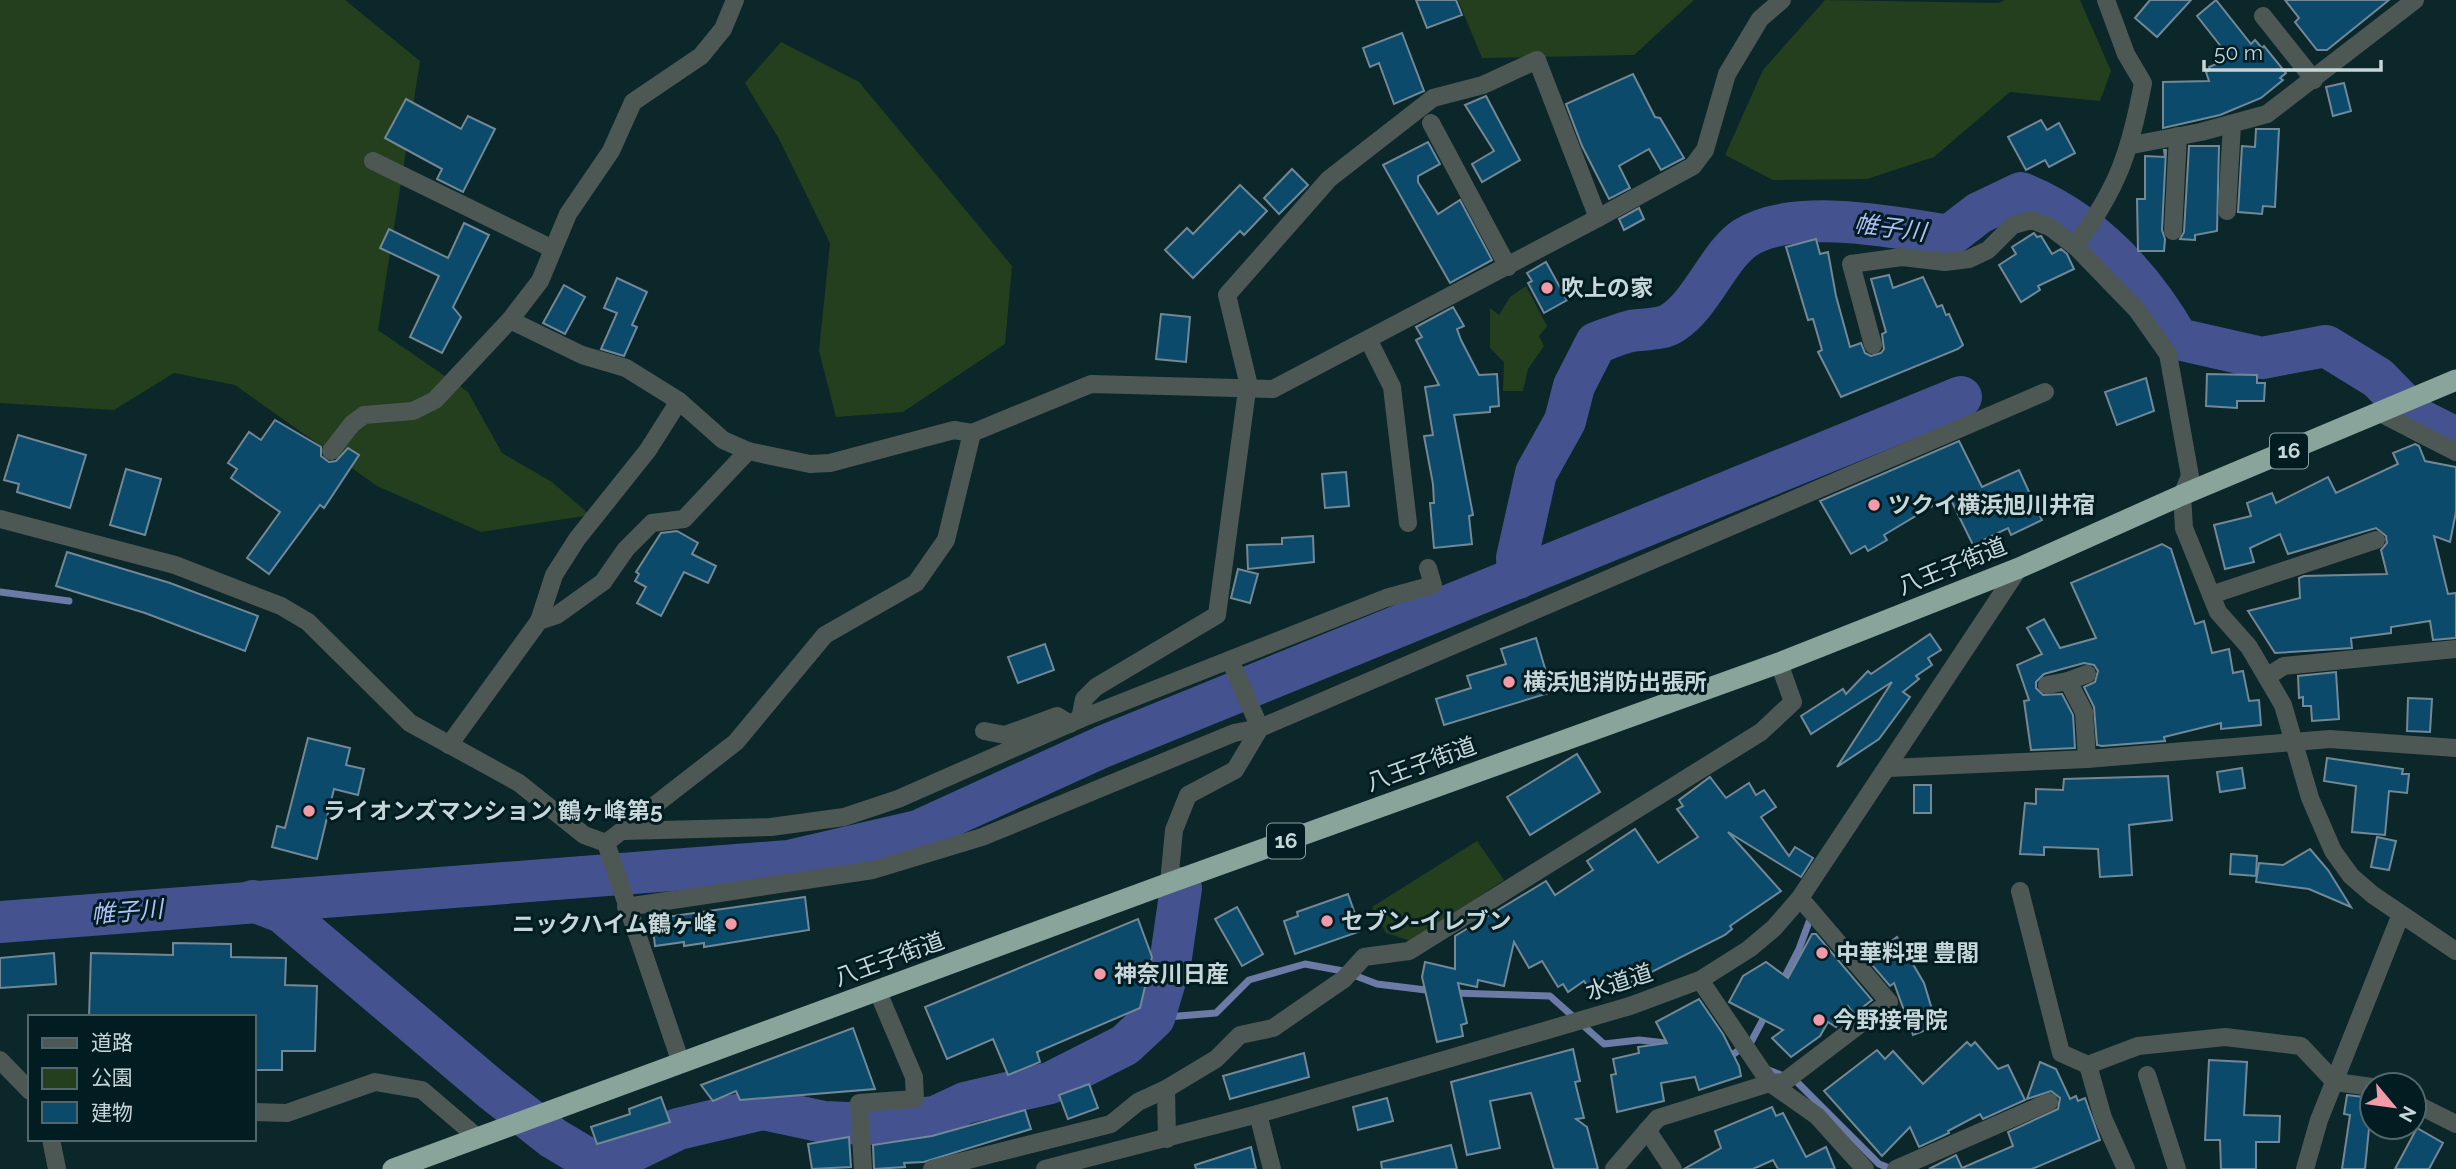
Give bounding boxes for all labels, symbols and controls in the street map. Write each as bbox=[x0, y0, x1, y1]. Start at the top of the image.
scale bar bbox=[2204, 28, 2381, 72]
text: 50 m bbox=[2214, 40, 2263, 65]
water label: 帷子川 bbox=[1853, 209, 1931, 247]
place label: 吹上の家 bbox=[1561, 274, 1653, 301]
marker: 吹上の家 bbox=[1539, 280, 1555, 296]
road number: 16 bbox=[2270, 434, 2308, 468]
place label: ツクイ横浜旭川井宿 bbox=[1888, 491, 2095, 518]
marker: ツクイ横浜旭川井宿 bbox=[1866, 497, 1882, 513]
street label: 八王子街道 bbox=[1893, 531, 2010, 600]
place label: 横浜旭消防出張所 bbox=[1523, 668, 1707, 695]
marker: 横浜旭消防出張所 bbox=[1501, 674, 1517, 690]
street label: 八王子街道 bbox=[1362, 731, 1479, 796]
place label: ライオンズマンション 鶴ヶ峰第5 bbox=[323, 797, 663, 824]
marker: ライオンズマンション 鶴ヶ峰第5 bbox=[301, 803, 317, 819]
road number: 16 bbox=[1267, 824, 1305, 858]
water label: 帷子川 bbox=[90, 894, 167, 929]
place label: セブン-イレブン bbox=[1341, 907, 1512, 934]
place label: ニックハイム鶴ヶ峰 bbox=[512, 910, 717, 937]
marker: セブン-イレブン bbox=[1319, 913, 1335, 929]
marker: ニックハイム鶴ヶ峰 bbox=[723, 916, 739, 932]
street label: 八王子街道 bbox=[830, 926, 947, 991]
place label: 中華料理 豊閣 bbox=[1836, 939, 1980, 966]
marker: 中華料理 豊閣 bbox=[1814, 945, 1830, 961]
street label: 水道道 bbox=[1582, 958, 1656, 1005]
place label: 神奈川日産 bbox=[1114, 960, 1229, 987]
marker: 神奈川日産 bbox=[1092, 966, 1108, 982]
place label: 今野接骨院 bbox=[1833, 1006, 1948, 1033]
marker: 今野接骨院 bbox=[1811, 1012, 1827, 1028]
legend bbox=[28, 1015, 256, 1141]
text: 道路 bbox=[91, 1030, 133, 1055]
text: 公園 bbox=[91, 1065, 133, 1090]
north arrow bbox=[2358, 1071, 2428, 1141]
text: 建物 bbox=[91, 1100, 133, 1125]
text: N bbox=[2395, 1103, 2421, 1126]

